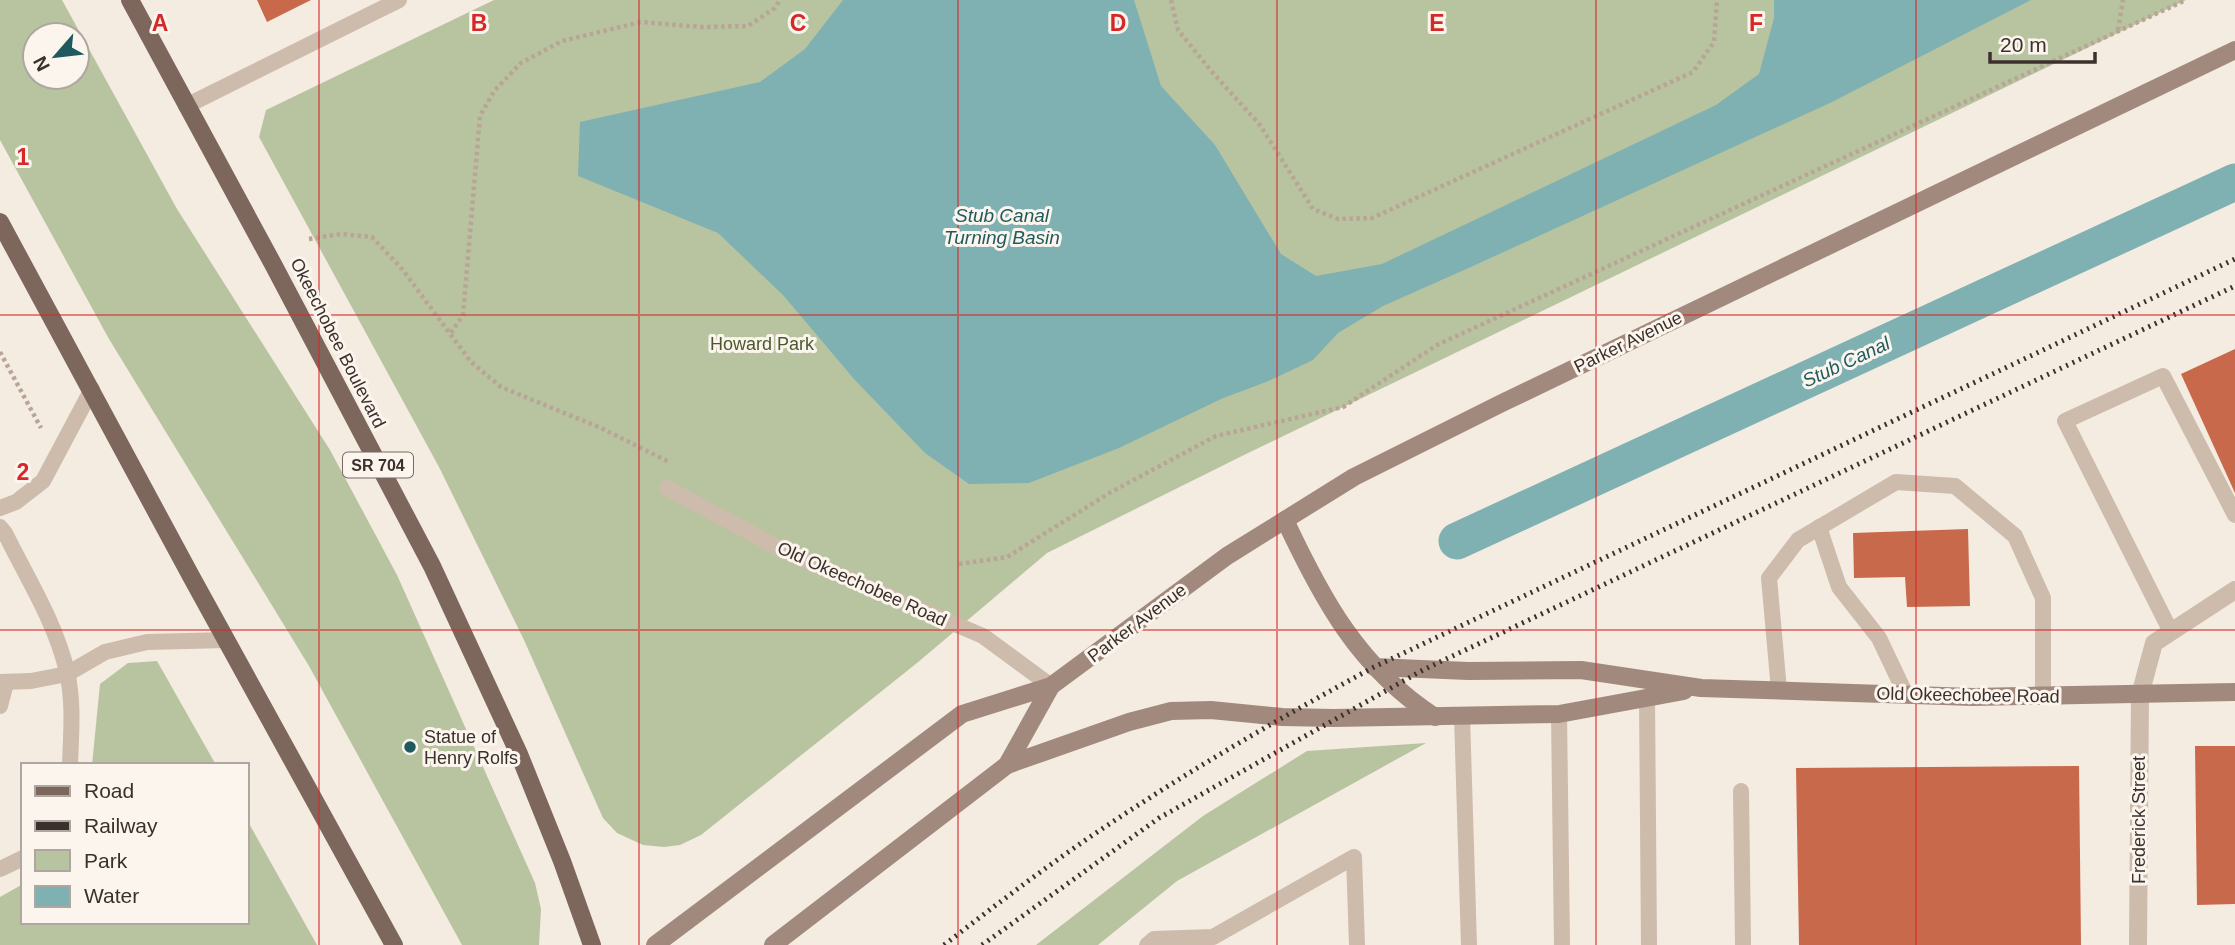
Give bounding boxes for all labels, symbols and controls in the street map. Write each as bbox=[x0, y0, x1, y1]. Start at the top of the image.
text: A bbox=[152, 10, 168, 36]
text: B bbox=[471, 10, 487, 36]
text: C bbox=[790, 10, 806, 36]
text: D bbox=[1110, 10, 1126, 36]
text: E bbox=[1429, 10, 1445, 36]
text: F bbox=[1749, 10, 1763, 36]
north arrow bbox=[21, 21, 91, 91]
scale bar bbox=[1990, 21, 2095, 65]
text: 20 m bbox=[2000, 33, 2047, 56]
text: N bbox=[29, 53, 54, 75]
text: 1 bbox=[17, 144, 30, 170]
water label: Stub Canal Turning Basin bbox=[944, 205, 1060, 248]
street label: Okeechobee Boulevard bbox=[286, 255, 390, 431]
street label: Parker Avenue bbox=[1571, 307, 1685, 377]
water label: Stub Canal bbox=[1799, 332, 1894, 391]
park label: Howard Park bbox=[710, 334, 815, 354]
road number: SR 704 bbox=[343, 452, 413, 478]
text: 2 bbox=[17, 459, 29, 485]
street label: Old Okeechobee Road bbox=[774, 538, 950, 630]
street label: Parker Avenue bbox=[1084, 580, 1190, 666]
street label: Old Okeechobee Road bbox=[1876, 683, 2060, 707]
place label: Statue of Henry Rolfs bbox=[424, 727, 518, 768]
marker: Statue of Henry Rolfs bbox=[402, 739, 418, 755]
street label: Frederick Street bbox=[2129, 756, 2149, 884]
legend bbox=[21, 763, 248, 924]
text: Road bbox=[84, 779, 134, 802]
text: Railway bbox=[84, 814, 158, 837]
text: Park bbox=[84, 849, 128, 872]
text: Water bbox=[84, 884, 139, 907]

